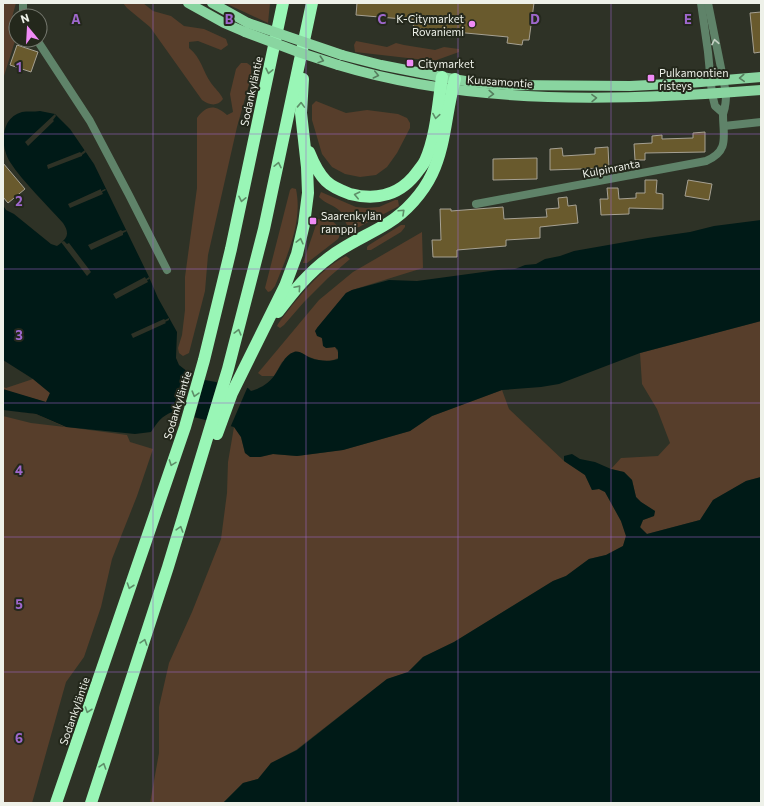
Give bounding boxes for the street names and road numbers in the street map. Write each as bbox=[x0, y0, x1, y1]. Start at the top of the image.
street label: Sodankyläntie bbox=[237, 55, 265, 127]
street label: Kuusamontie bbox=[467, 72, 534, 90]
street label: Kulpinranta bbox=[581, 156, 641, 180]
street label: Sodankyläntie bbox=[160, 369, 194, 441]
street label: Sodankyläntie bbox=[56, 675, 92, 747]

